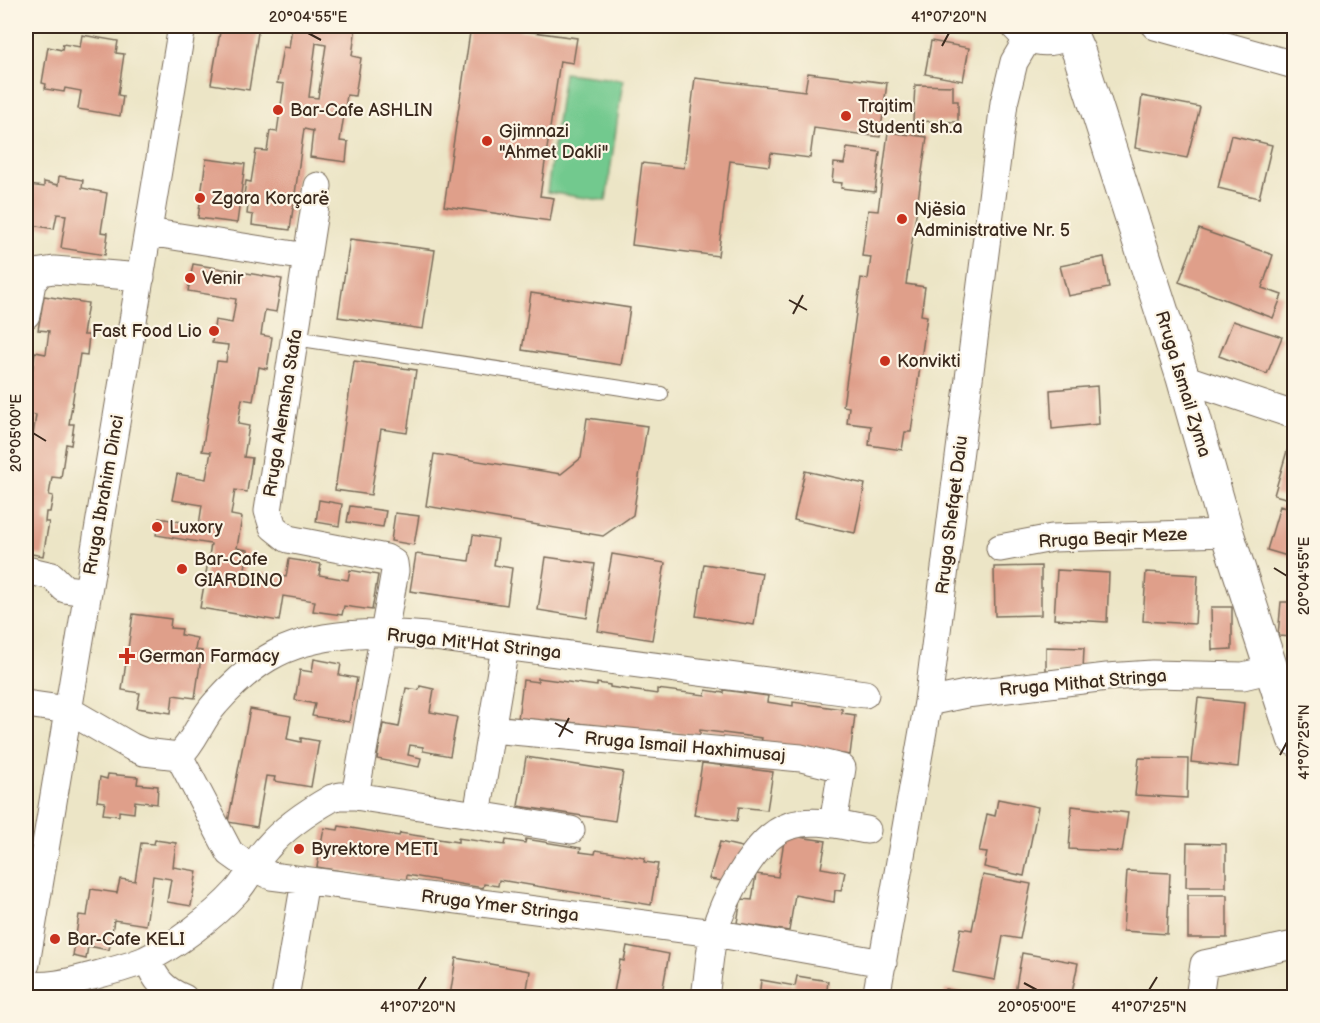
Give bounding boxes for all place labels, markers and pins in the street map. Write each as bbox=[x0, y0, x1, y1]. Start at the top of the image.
place label: Trajtim Studenti sh.a bbox=[858, 96, 963, 138]
place label: Bar-Cafe ASHLIN bbox=[290, 100, 433, 121]
marker: Bar-Cafe ASHLIN bbox=[271, 103, 285, 117]
marker: Trajtim Studenti sh.a bbox=[839, 109, 853, 123]
place label: Gjimnazi "Ahmet Dakli" bbox=[499, 121, 608, 163]
marker: Gjimnazi "Ahmet Dakli" bbox=[480, 134, 494, 148]
place label: Zgara Korçarë bbox=[211, 188, 330, 209]
marker: Zgara Korçarë bbox=[193, 191, 207, 205]
place label: Njësia Administrative Nr. 5 bbox=[914, 199, 1070, 241]
marker: Njësia Administrative Nr. 5 bbox=[895, 212, 909, 226]
place label: Venir bbox=[202, 268, 244, 289]
marker: Venir bbox=[183, 271, 197, 285]
place label: Fast Food Lio bbox=[92, 321, 202, 342]
marker: Fast Food Lio bbox=[207, 324, 221, 338]
place label: Konvikti bbox=[897, 351, 961, 372]
marker: Konvikti bbox=[878, 354, 892, 368]
place label: Luxory bbox=[169, 517, 224, 538]
marker: Luxory bbox=[150, 520, 164, 534]
place label: Bar-Cafe GIARDINO bbox=[194, 549, 283, 591]
marker: Bar-Cafe GIARDINO bbox=[175, 562, 189, 576]
place label: German Farmacy bbox=[139, 646, 280, 667]
marker: German Farmacy bbox=[120, 649, 134, 663]
place label: Byrektore METI bbox=[311, 839, 438, 860]
marker: Byrektore METI bbox=[292, 842, 306, 856]
place label: Bar-Cafe KELI bbox=[67, 929, 185, 950]
marker: Bar-Cafe KELI bbox=[48, 932, 62, 946]

